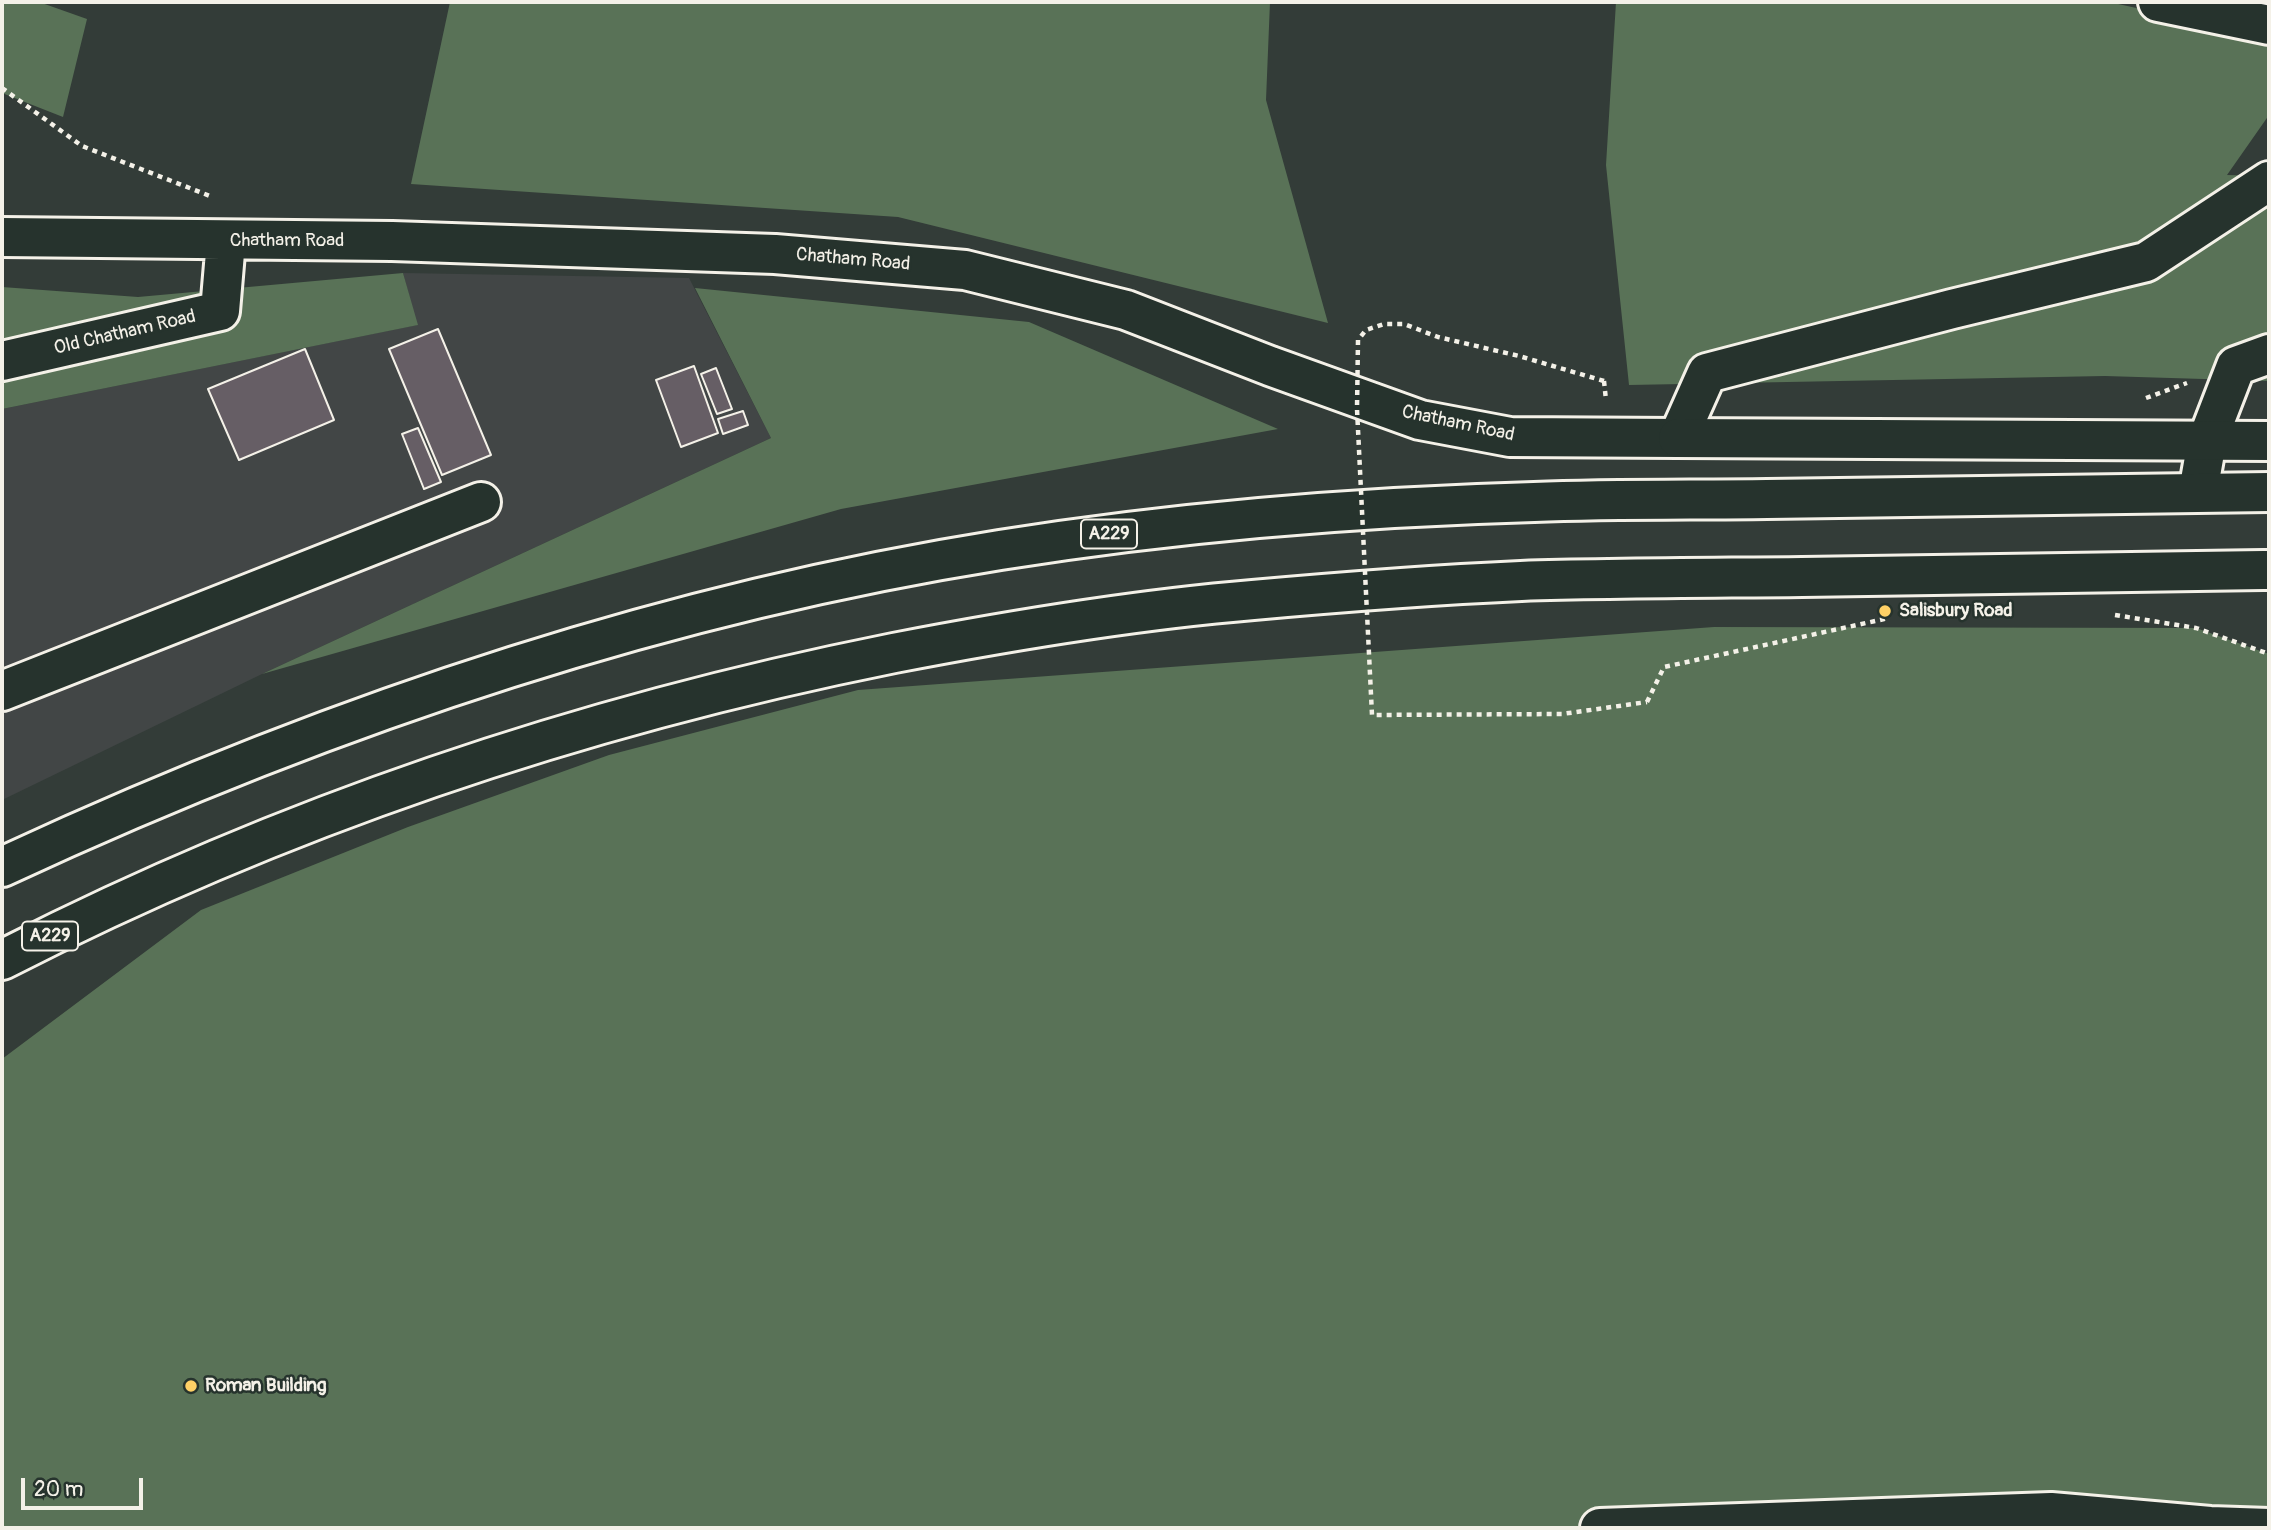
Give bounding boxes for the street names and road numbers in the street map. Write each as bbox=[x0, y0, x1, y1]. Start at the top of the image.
street label: Chatham Road bbox=[230, 230, 344, 252]
street label: Chatham Road bbox=[795, 244, 911, 276]
street label: Old Chatham Road bbox=[52, 306, 198, 360]
street label: Chatham Road bbox=[1400, 401, 1516, 447]
road number: A229 bbox=[1081, 520, 1137, 548]
road number: A229 bbox=[22, 922, 78, 951]

